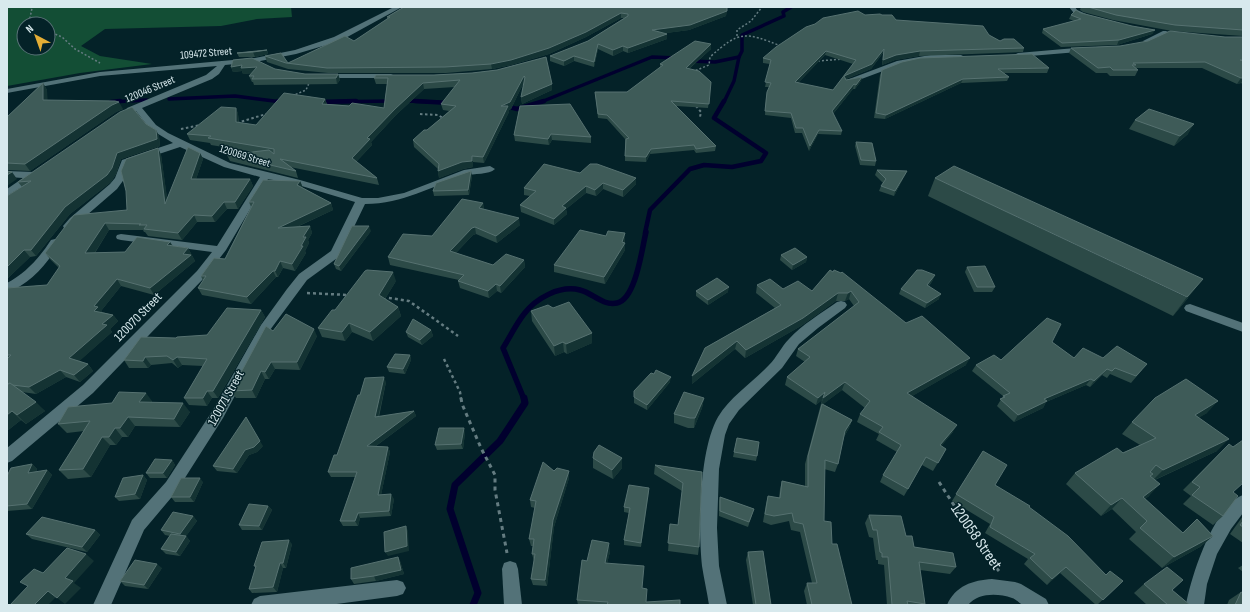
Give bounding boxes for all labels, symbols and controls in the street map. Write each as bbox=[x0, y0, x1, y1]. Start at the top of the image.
north arrow bbox=[16, 16, 56, 56]
text: N bbox=[23, 22, 36, 36]
street label: 109472 Street bbox=[180, 44, 233, 62]
street label: 120046 Street bbox=[123, 72, 177, 105]
street label: 120069 Street bbox=[218, 142, 273, 170]
street label: 120070 Street bbox=[111, 289, 165, 345]
street label: 120071 Street bbox=[204, 367, 248, 429]
street label: 120058 Street bbox=[946, 500, 1006, 574]

